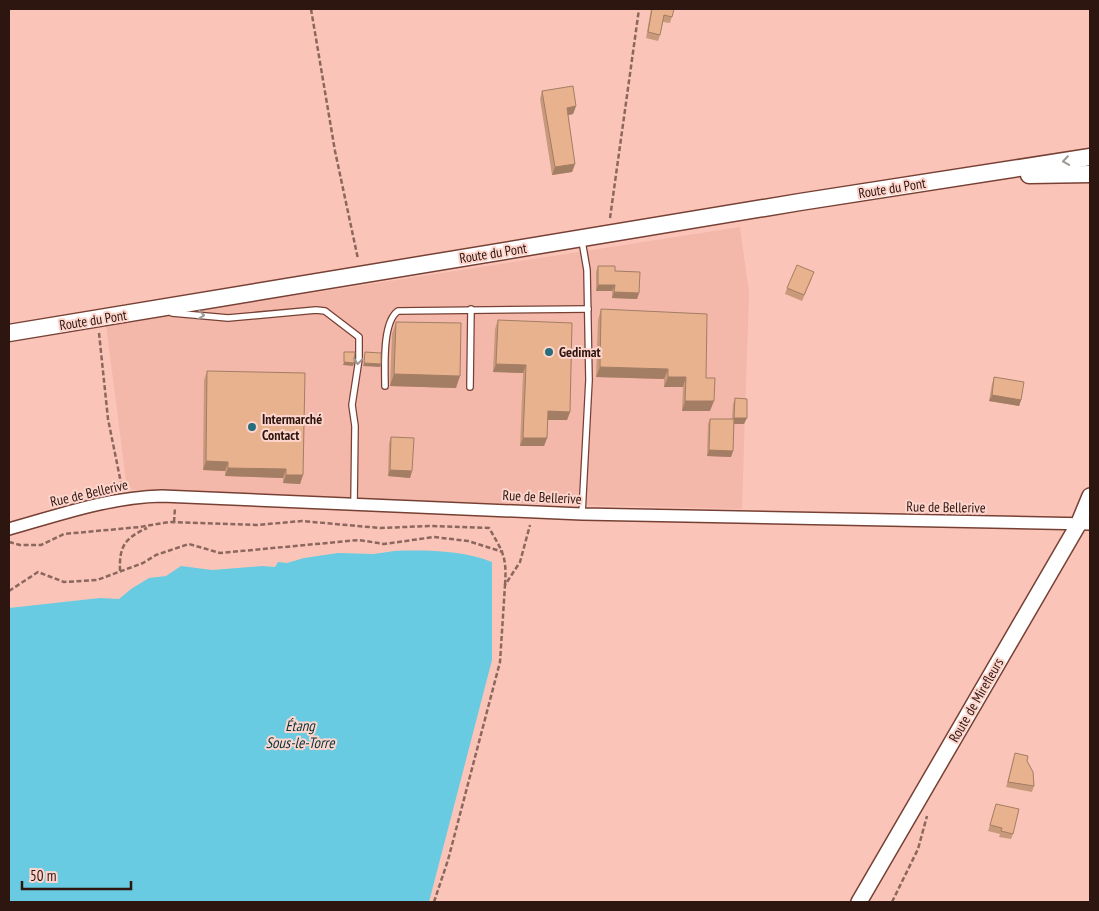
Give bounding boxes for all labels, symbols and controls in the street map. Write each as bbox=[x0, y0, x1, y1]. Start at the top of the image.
one-way arrow bbox=[1061, 156, 1070, 166]
street label: Route du Pont bbox=[857, 174, 927, 202]
street label: Route du Pont bbox=[458, 239, 528, 267]
street label: Route du Pont bbox=[58, 306, 128, 334]
one-way arrow bbox=[198, 309, 206, 320]
place label: Gedimat bbox=[559, 343, 601, 361]
marker: Gedimat bbox=[543, 346, 555, 358]
one-way arrow bbox=[353, 357, 364, 365]
place label: Intermarché Contact bbox=[262, 410, 322, 444]
marker: Intermarché Contact bbox=[246, 421, 258, 433]
street label: Rue de Bellerive bbox=[48, 475, 130, 511]
street label: Rue de Bellerive bbox=[502, 486, 582, 508]
street label: Rue de Bellerive bbox=[906, 497, 986, 517]
street label: Route de Mirefleurs bbox=[945, 654, 1007, 745]
water label: Étang Sous-le-Torre bbox=[266, 716, 335, 752]
scale bar bbox=[22, 858, 131, 890]
text: 50 m bbox=[30, 866, 56, 885]

